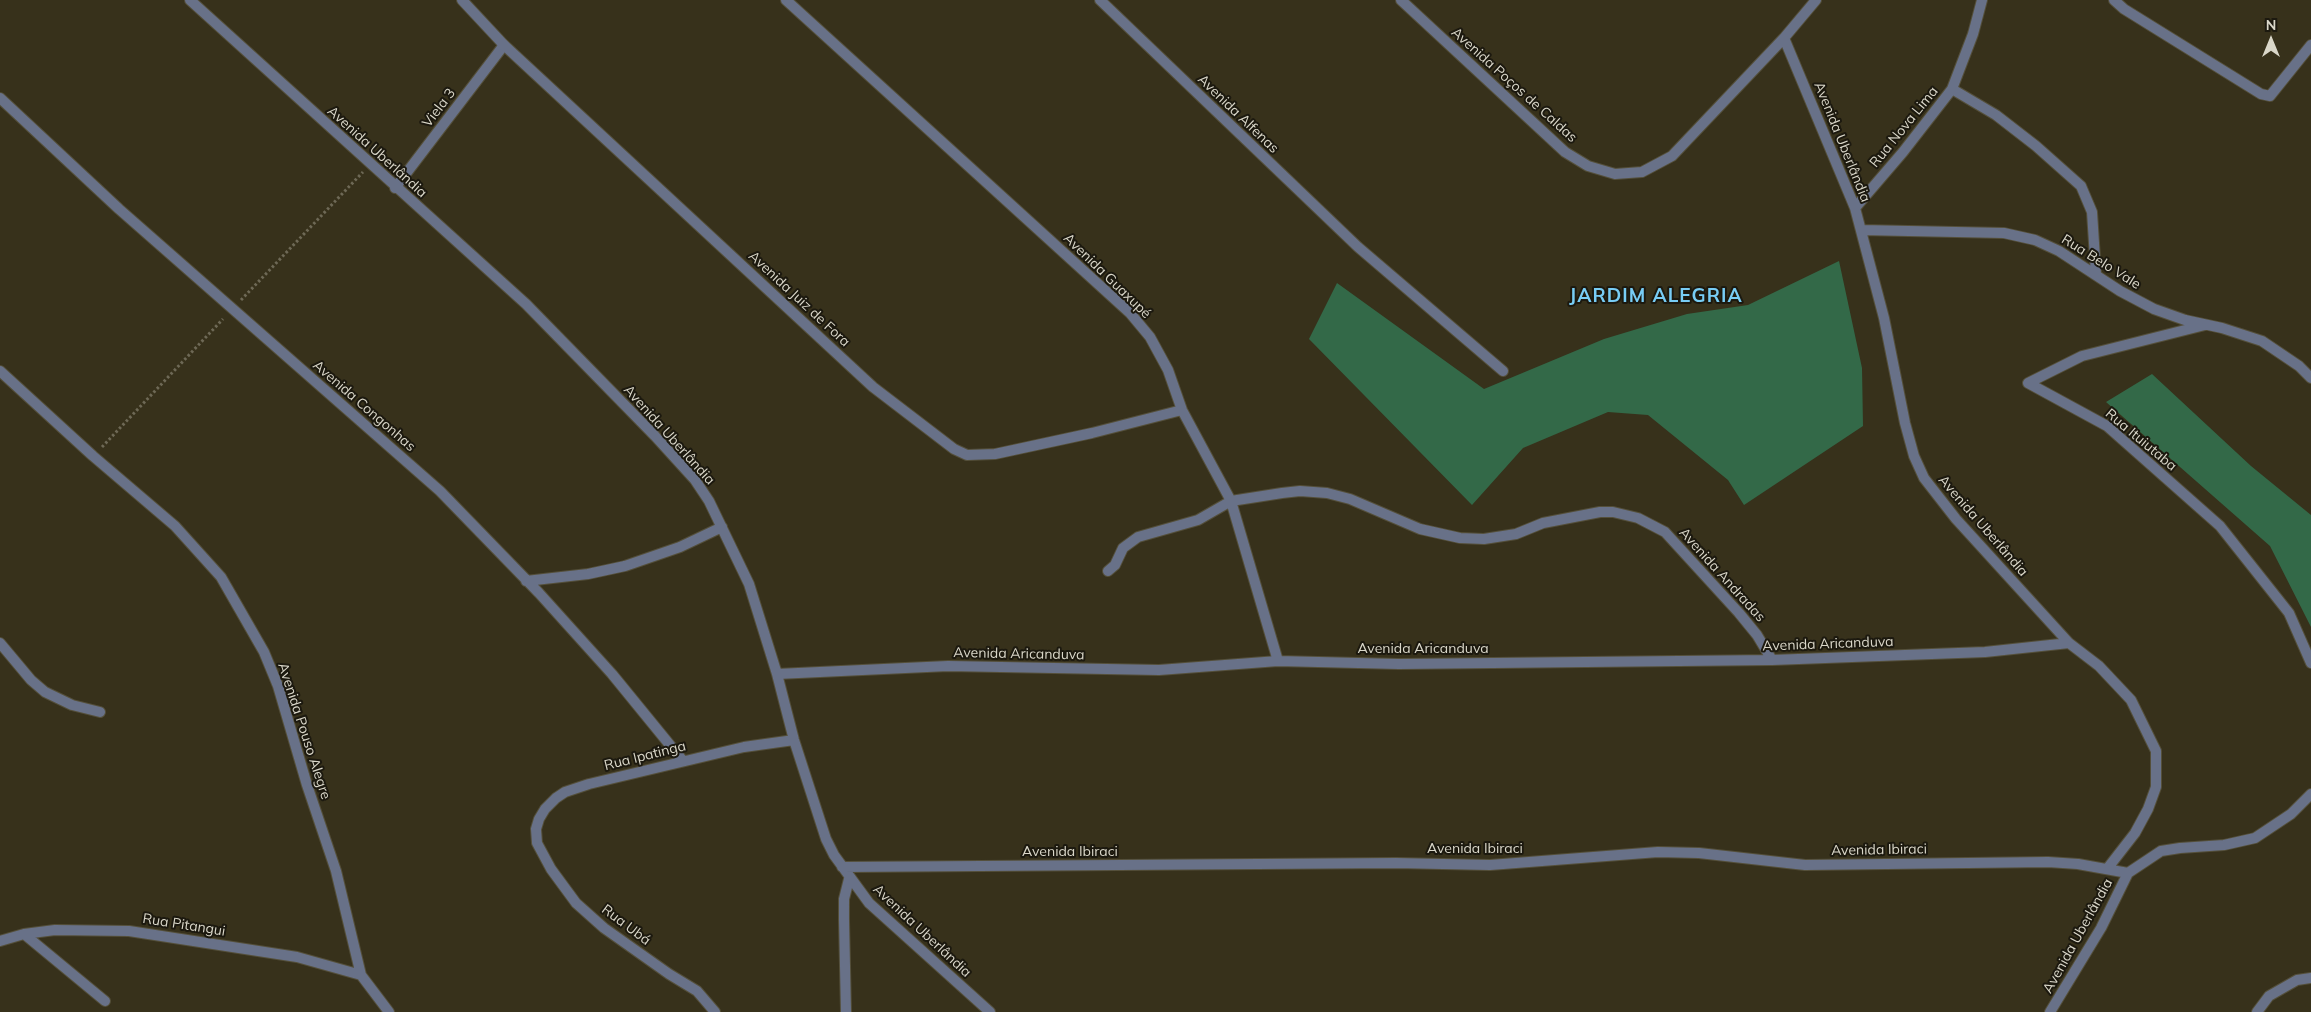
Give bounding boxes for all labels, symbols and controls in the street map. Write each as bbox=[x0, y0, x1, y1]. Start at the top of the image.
north arrow bbox=[2246, 15, 2296, 65]
text: N bbox=[2266, 16, 2276, 34]
street label: Avenida Poços de Caldas bbox=[1448, 24, 1580, 146]
street label: Avenida Alfenas bbox=[1194, 71, 1282, 157]
street label: Avenida Uberlândia bbox=[1810, 79, 1874, 205]
street label: Rua Nova Lima bbox=[1866, 83, 1942, 171]
street label: Viela 3 bbox=[419, 85, 459, 131]
street label: Avenida Uberlândia bbox=[324, 103, 430, 201]
street label: Avenida Guaxupé bbox=[1060, 230, 1154, 322]
street label: Rua Belo Vale bbox=[2058, 231, 2144, 293]
street label: Avenida Juiz de Fora bbox=[745, 248, 853, 350]
district label: JARDIM ALEGRIA bbox=[1568, 285, 1744, 307]
street label: Avenida Congonhas bbox=[309, 357, 419, 455]
street label: Avenida Uberlândia bbox=[620, 382, 718, 488]
street label: Rua Ituiutaba bbox=[2102, 405, 2180, 475]
street label: Avenida Uberlândia bbox=[1935, 472, 2031, 580]
street label: Avenida Andradas bbox=[1675, 524, 1769, 626]
street label: Avenida Aricanduva bbox=[1762, 633, 1894, 655]
street label: Avenida Aricanduva bbox=[1357, 641, 1489, 657]
street label: Avenida Aricanduva bbox=[953, 644, 1085, 664]
street label: Avenida Pouso Alegre bbox=[274, 661, 334, 801]
street label: Rua Ipatinga bbox=[602, 738, 688, 774]
street label: Avenida Ibiraci bbox=[1427, 841, 1523, 857]
street label: Avenida Ibiraci bbox=[1831, 841, 1927, 859]
street label: Avenida Ibiraci bbox=[1022, 844, 1118, 860]
street label: Avenida Uberlândia bbox=[2040, 876, 2116, 996]
street label: Avenida Uberlândia bbox=[869, 881, 975, 981]
street label: Rua Ubá bbox=[598, 901, 654, 949]
street label: Rua Pitangui bbox=[141, 910, 227, 940]

